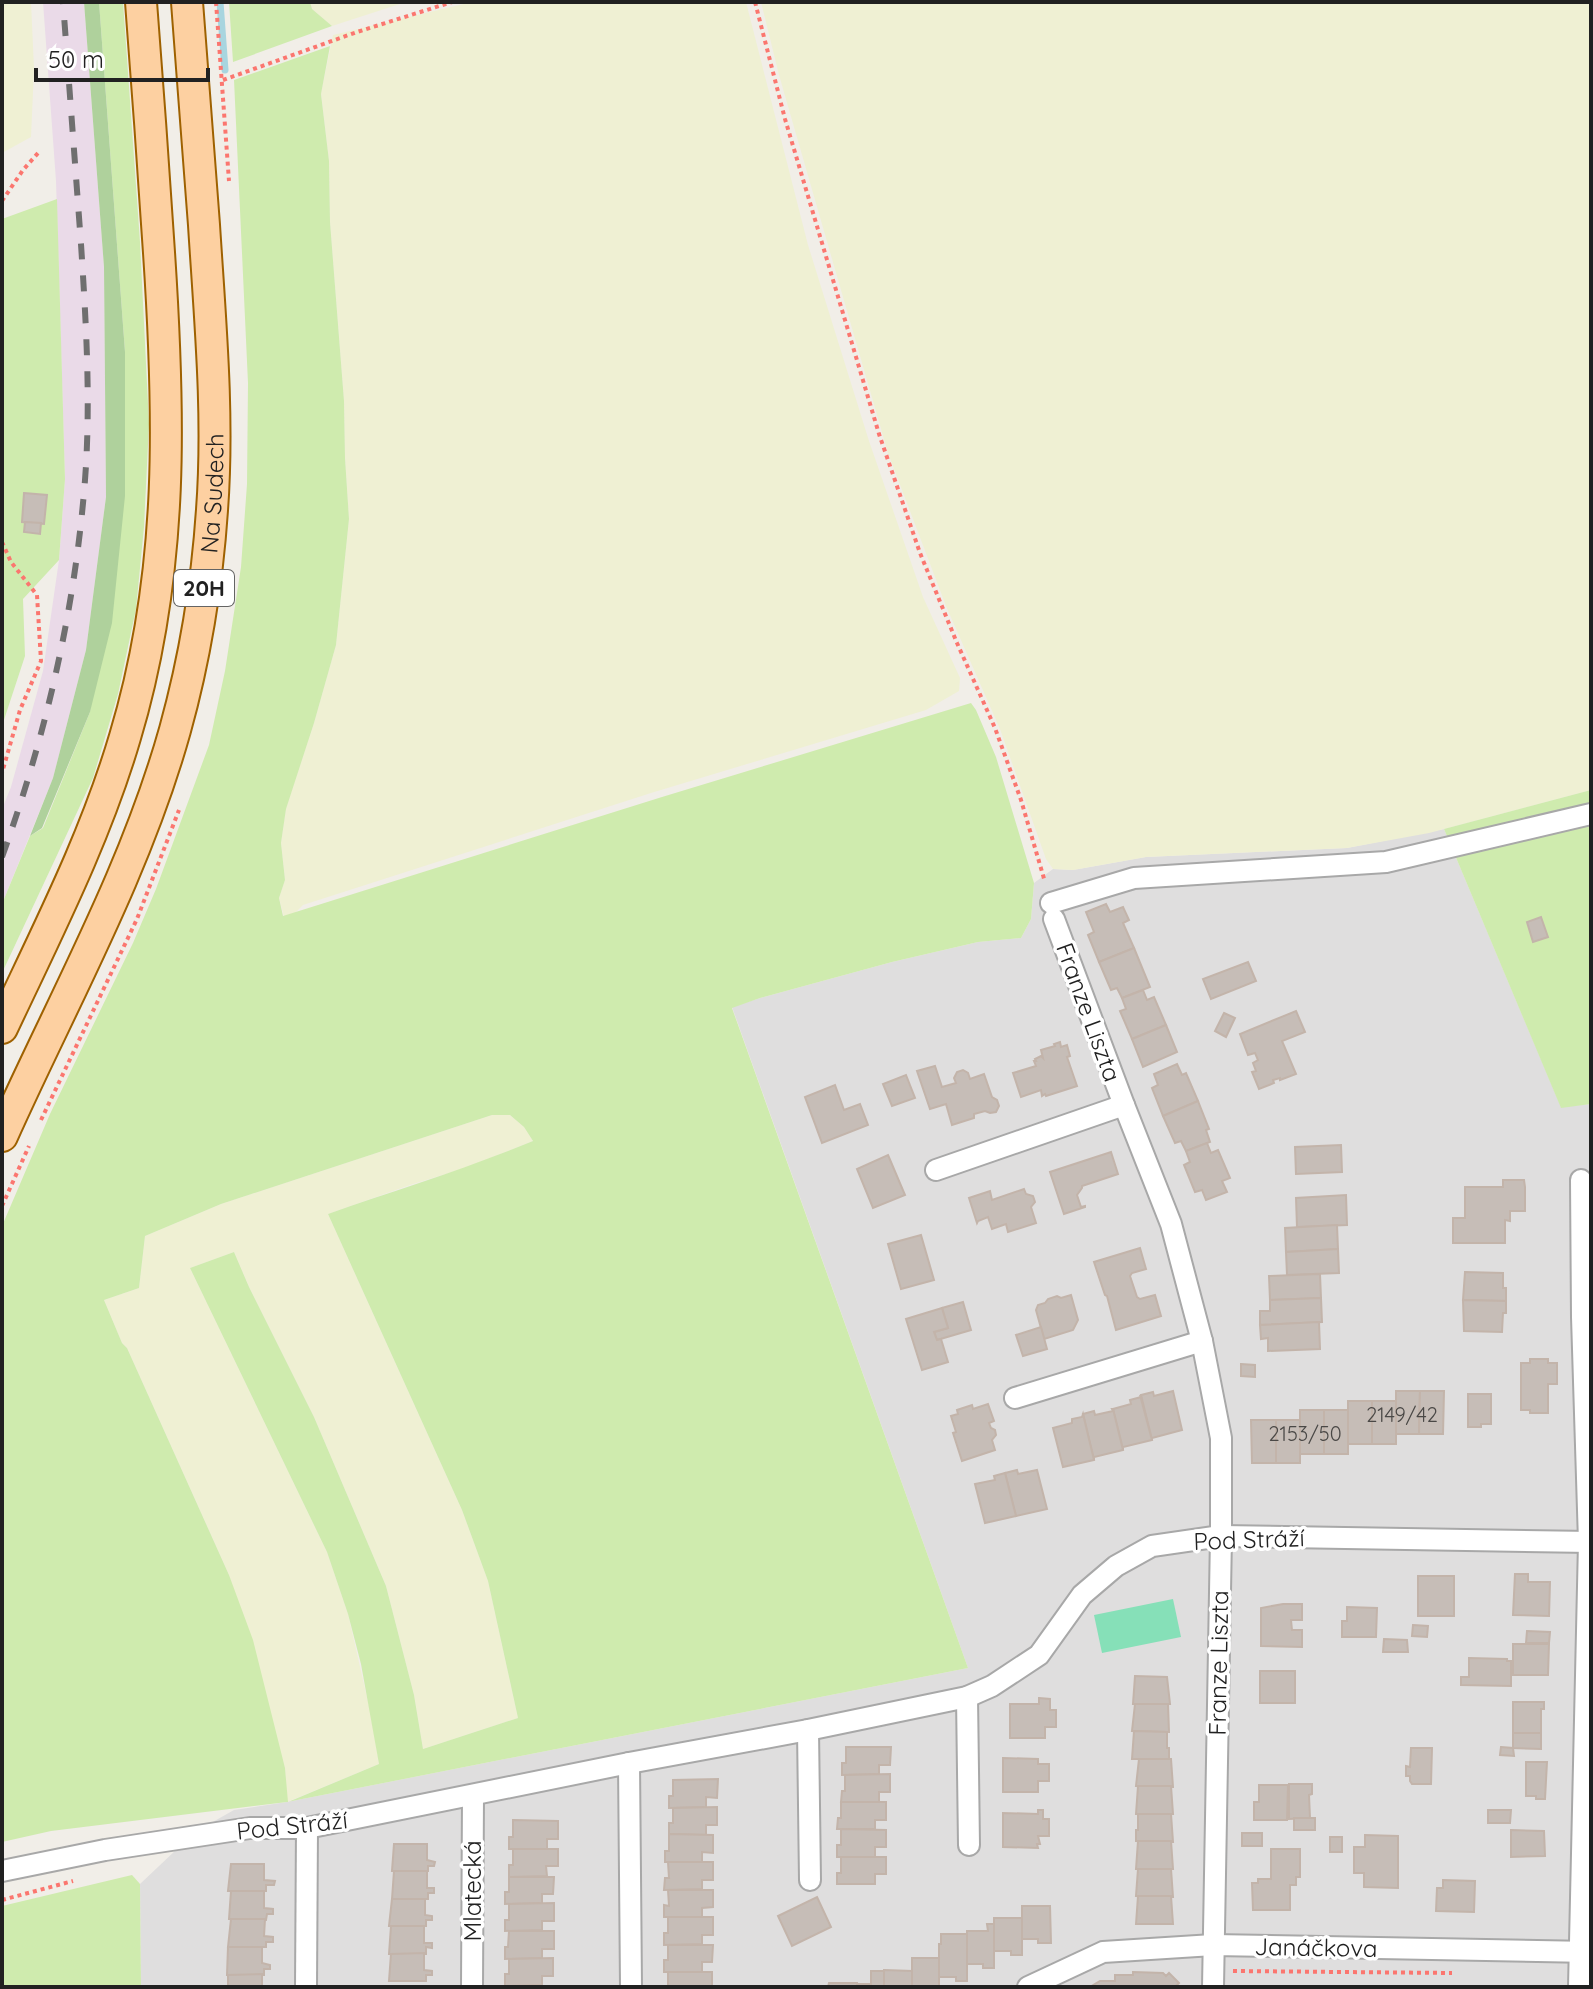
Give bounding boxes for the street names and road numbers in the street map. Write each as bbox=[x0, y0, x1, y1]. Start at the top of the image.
street label: Na Sudech bbox=[193, 433, 230, 555]
road number: 20H bbox=[174, 570, 234, 606]
street label: Franze Liszta bbox=[1050, 939, 1128, 1085]
street label: Pod Stráží bbox=[1193, 1522, 1306, 1556]
street label: Franze Liszta bbox=[1202, 1590, 1234, 1736]
street label: Pod Stráží bbox=[235, 1804, 350, 1846]
street label: Mlatecká bbox=[457, 1840, 487, 1942]
street label: Janáčkova bbox=[1254, 1931, 1378, 1963]

